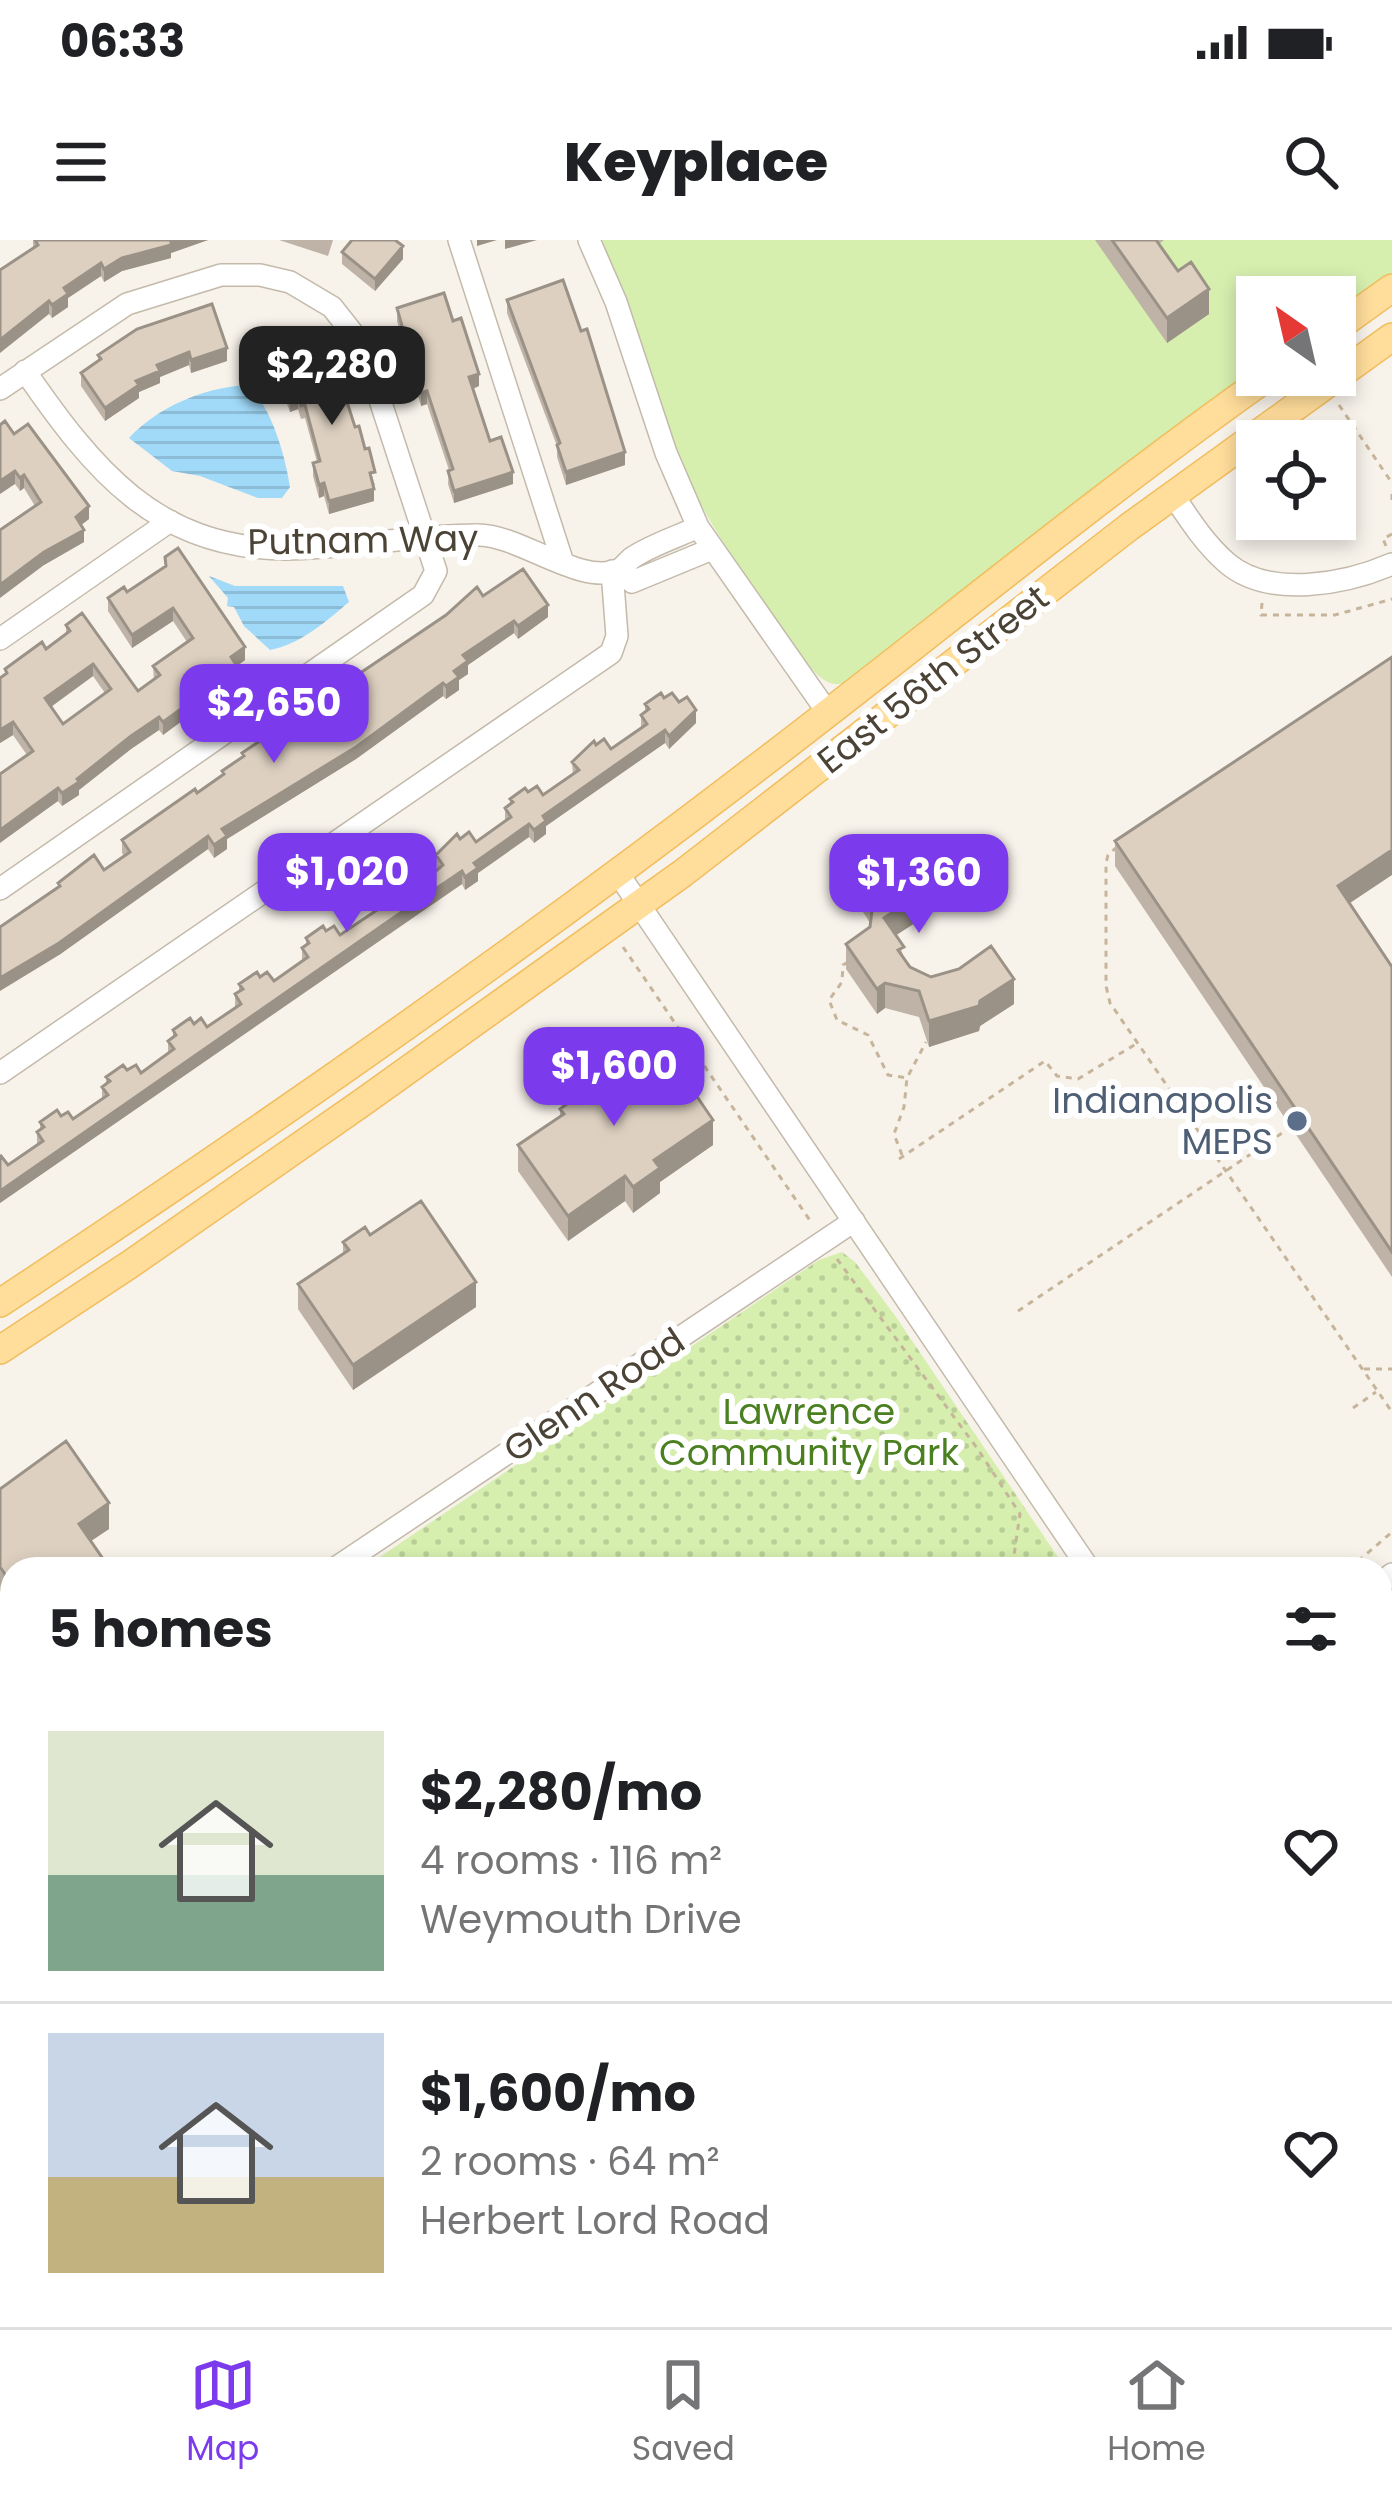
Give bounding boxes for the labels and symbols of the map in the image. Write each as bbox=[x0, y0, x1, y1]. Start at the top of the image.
north arrow bbox=[1236, 276, 1356, 396]
pin: $2,280 bbox=[234, 326, 430, 428]
street label: Putnam Way bbox=[247, 512, 479, 568]
street label: East 56th Street bbox=[807, 572, 1059, 786]
pin: $2,650 bbox=[176, 664, 372, 766]
pin: $1,020 bbox=[249, 833, 445, 935]
pin: $1,360 bbox=[821, 834, 1017, 936]
pin: $1,600 bbox=[516, 1027, 712, 1129]
place label: Indianapolis MEPS bbox=[1052, 1075, 1273, 1167]
marker: Indianapolis MEPS bbox=[1284, 1108, 1310, 1134]
street label: Glenn Road bbox=[493, 1316, 695, 1474]
park label: Lawrence Community Park bbox=[659, 1386, 959, 1478]

